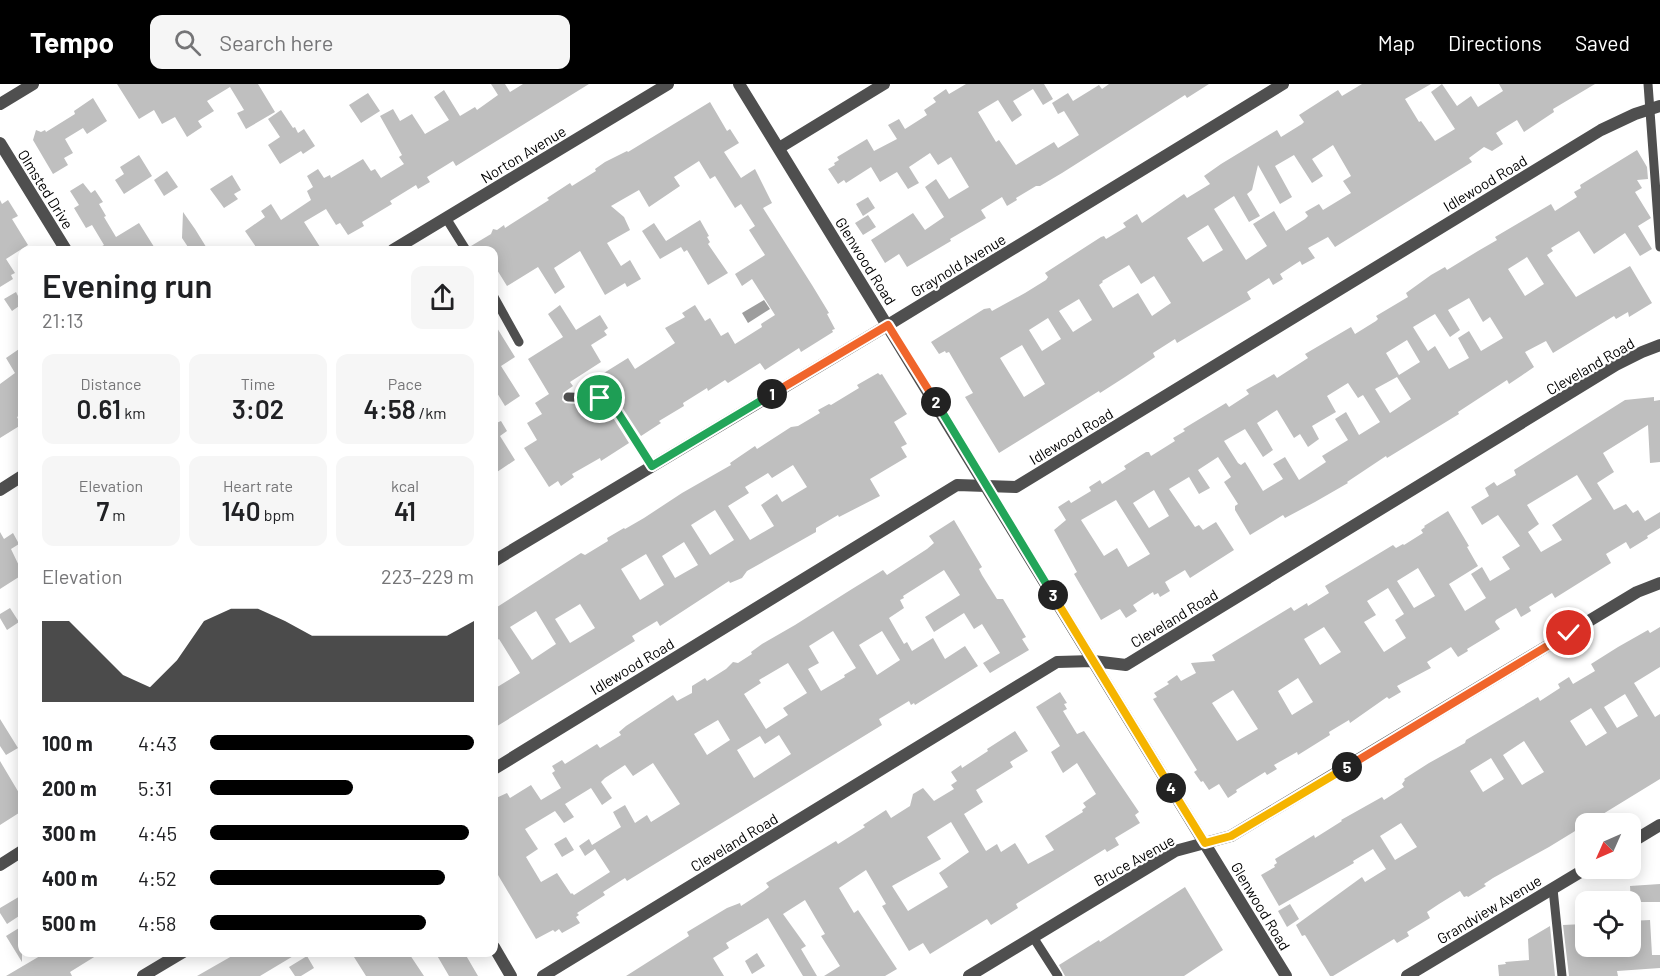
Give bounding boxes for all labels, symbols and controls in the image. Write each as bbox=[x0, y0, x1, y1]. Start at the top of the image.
search box bbox=[150, 15, 570, 69]
text: Tempo bbox=[30, 25, 114, 59]
icon: search bbox=[171, 26, 204, 59]
text: Search here bbox=[219, 29, 333, 55]
text: Map bbox=[1378, 30, 1415, 55]
text: Directions bbox=[1448, 30, 1542, 55]
text: Saved bbox=[1575, 30, 1630, 55]
street label: Norton Avenue bbox=[477, 122, 569, 186]
street label: Olmsted Drive bbox=[14, 146, 78, 232]
street label: Idlewood Road bbox=[1440, 151, 1530, 215]
street label: Glenwood Road bbox=[832, 214, 900, 308]
street label: Graynold Avenue bbox=[907, 230, 1009, 300]
text: Evening run bbox=[42, 265, 212, 305]
button: share bbox=[411, 266, 474, 329]
text: 21:13 bbox=[42, 308, 84, 332]
street label: Cleveland Road bbox=[1543, 334, 1637, 398]
pin bbox=[574, 372, 625, 423]
text: Distance bbox=[81, 374, 141, 393]
text: Time bbox=[241, 374, 275, 393]
text: Pace bbox=[388, 374, 422, 393]
pin: 1 bbox=[757, 379, 787, 409]
icon: arrive bbox=[583, 381, 616, 414]
text: 1 bbox=[769, 384, 775, 403]
pin: 2 bbox=[921, 387, 951, 417]
text: 2 bbox=[932, 392, 940, 411]
text: 0.61 bbox=[77, 393, 121, 424]
text: 3:02 bbox=[232, 393, 284, 424]
text: 4:58 bbox=[364, 393, 416, 424]
text: km bbox=[121, 403, 145, 422]
text: /km bbox=[416, 403, 446, 422]
street label: Idlewood Road bbox=[1026, 404, 1116, 468]
text: Elevation bbox=[79, 476, 143, 495]
text: Heart rate bbox=[223, 476, 293, 495]
text: kcal bbox=[391, 476, 419, 495]
text: 7 bbox=[96, 495, 109, 526]
text: 140 bbox=[221, 495, 261, 526]
text: 41 bbox=[394, 495, 416, 526]
text: m bbox=[109, 505, 126, 524]
text: bpm bbox=[261, 505, 295, 524]
text: Elevation bbox=[42, 564, 123, 588]
text: 223–229 m bbox=[381, 564, 474, 588]
pin: 3 bbox=[1038, 580, 1068, 610]
text: 3 bbox=[1049, 585, 1057, 604]
street label: Cleveland Road bbox=[1127, 585, 1221, 651]
pin bbox=[1543, 607, 1594, 658]
icon: check bbox=[1552, 616, 1585, 649]
street label: Idlewood Road bbox=[587, 634, 677, 698]
text: 100 m bbox=[42, 731, 93, 755]
text: 4:43 bbox=[138, 731, 177, 755]
pin: 5 bbox=[1332, 752, 1362, 782]
text: 5 bbox=[1343, 757, 1351, 776]
pin: 4 bbox=[1156, 773, 1186, 803]
text: 200 m bbox=[42, 776, 97, 800]
text: 5:31 bbox=[138, 776, 172, 800]
text: 4 bbox=[1166, 778, 1176, 797]
street label: Cleveland Road bbox=[687, 809, 781, 875]
north arrow bbox=[1575, 813, 1641, 879]
map controls bbox=[1575, 813, 1641, 957]
text: 300 m bbox=[42, 821, 96, 845]
text: 4:45 bbox=[138, 821, 177, 845]
street label: Bruce Avenue bbox=[1091, 830, 1177, 890]
street label: Glenwood Road bbox=[1228, 859, 1294, 953]
text: 400 m bbox=[42, 866, 98, 890]
text: 4:52 bbox=[138, 866, 177, 890]
street label: Grandview Avenue bbox=[1433, 871, 1545, 947]
button: locate bbox=[1575, 891, 1641, 957]
text: 500 m bbox=[42, 911, 96, 935]
text: 4:58 bbox=[138, 911, 177, 935]

